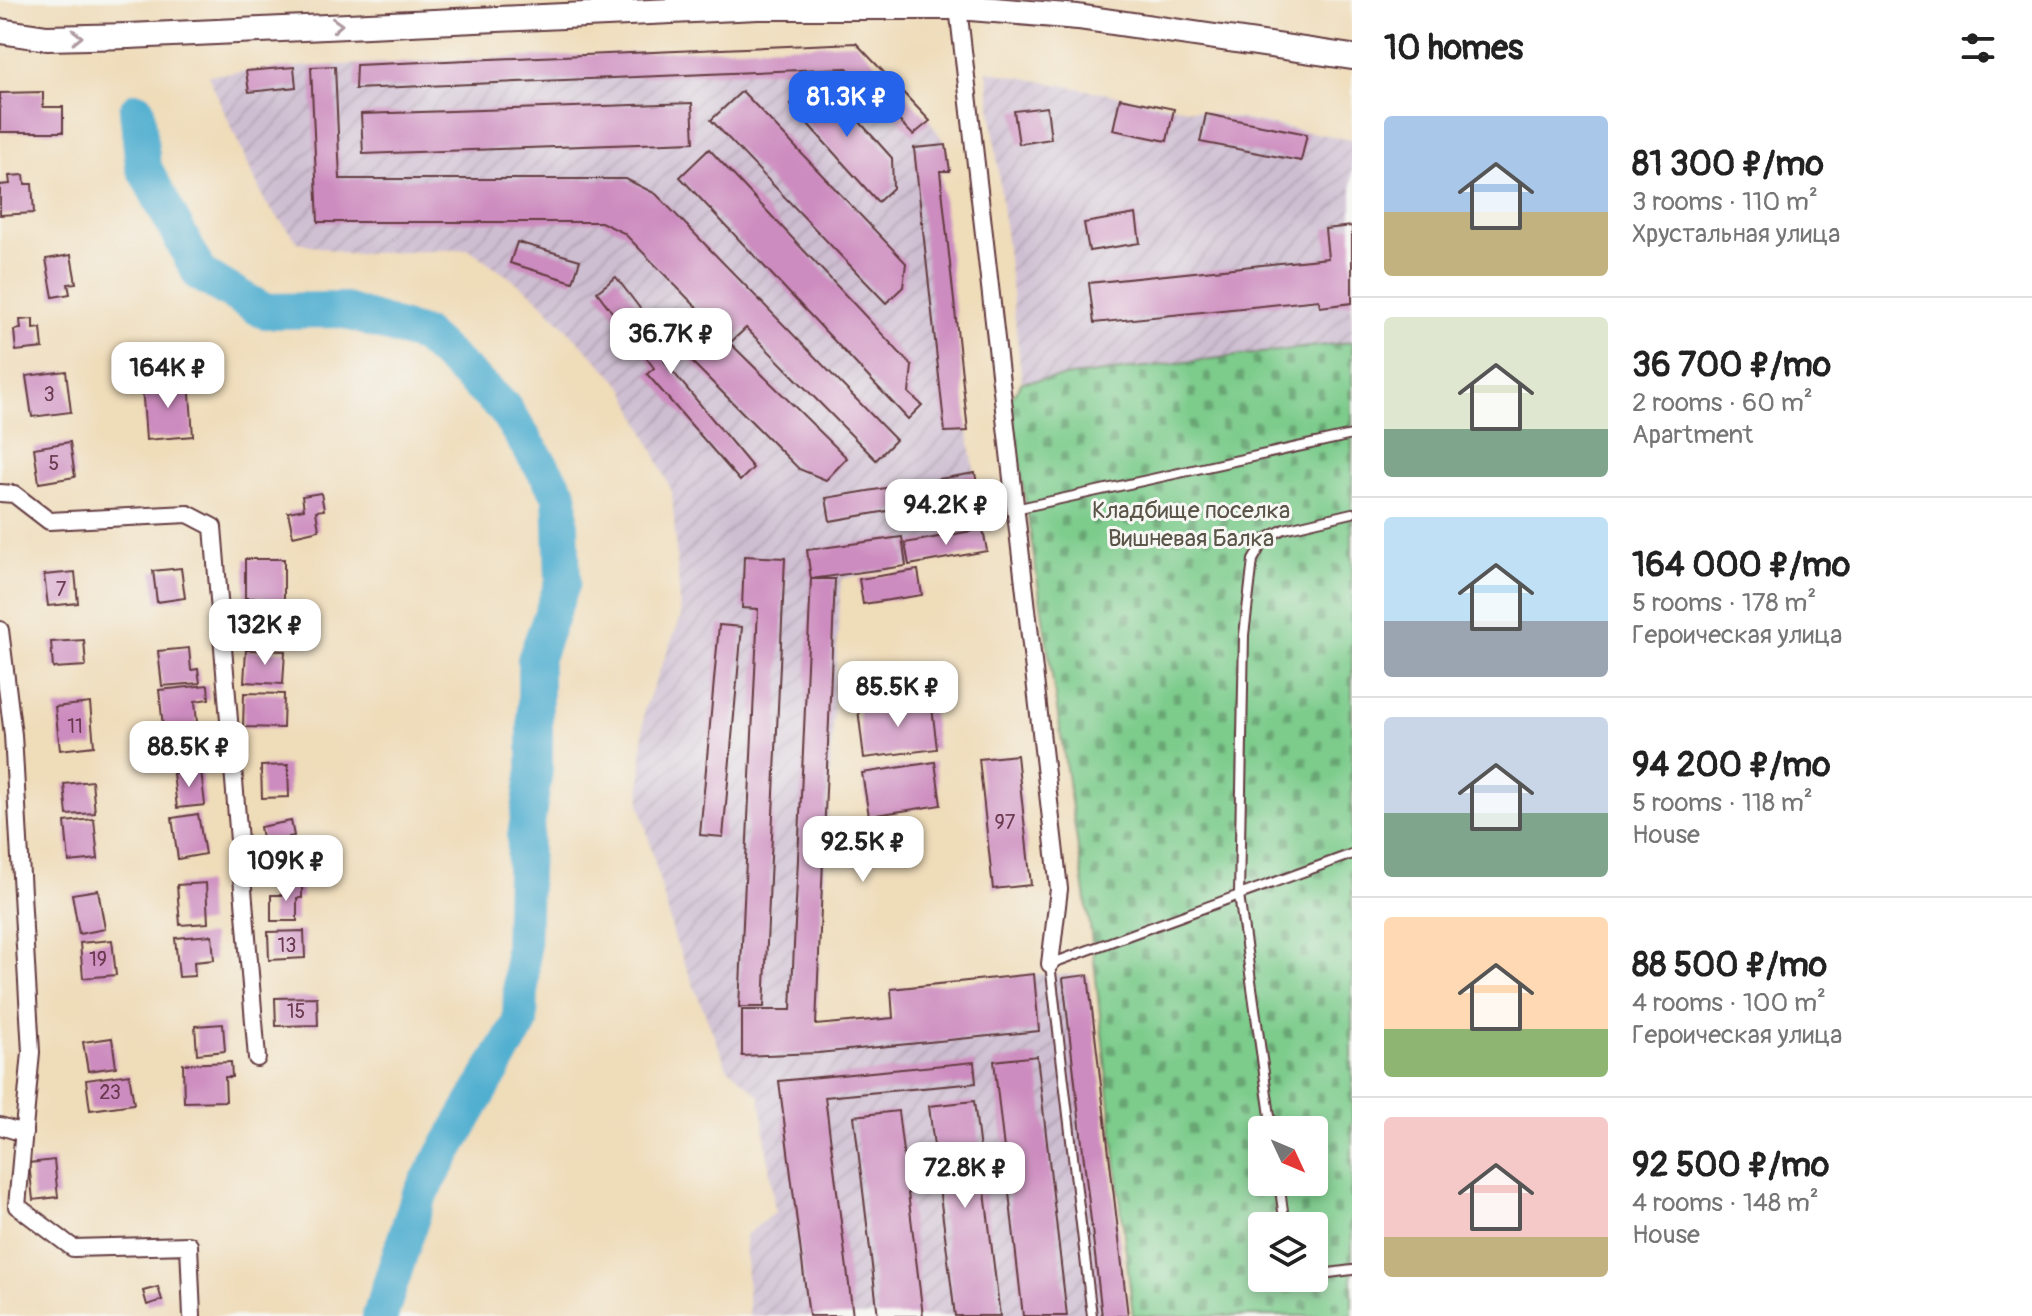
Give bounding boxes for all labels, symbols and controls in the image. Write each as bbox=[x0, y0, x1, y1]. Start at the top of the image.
one-way arrow bbox=[331, 17, 344, 34]
icon: filters bbox=[1956, 26, 2000, 70]
text: 10 homes bbox=[1384, 27, 1523, 70]
one-way arrow bbox=[71, 29, 84, 46]
pin: 81.3K ₽ bbox=[773, 71, 921, 139]
text: 81.3K ₽ bbox=[807, 81, 887, 113]
text: 81 300 ₽/mo bbox=[1632, 143, 1824, 186]
icon: home bbox=[1448, 148, 1544, 244]
text: 3 rooms · 110 m² bbox=[1632, 186, 1818, 218]
text: Хрустальная улица bbox=[1632, 218, 1840, 250]
pin: 36.7K ₽ bbox=[597, 308, 745, 376]
text: 36.7K ₽ bbox=[628, 318, 714, 350]
pin: 164K ₽ bbox=[103, 342, 233, 410]
text: 36 700 ₽/mo bbox=[1632, 344, 1831, 387]
icon: home bbox=[1448, 349, 1544, 445]
text: 164K ₽ bbox=[129, 352, 207, 384]
house number: 3 bbox=[43, 382, 55, 407]
text: 2 rooms · 60 m² bbox=[1632, 387, 1813, 419]
text: Apartment bbox=[1632, 419, 1753, 451]
house number: 5 bbox=[49, 451, 59, 476]
pin: 94.2K ₽ bbox=[872, 479, 1020, 547]
text: 94.2K ₽ bbox=[903, 489, 989, 521]
park label: Кладбище поселка Вишневая Балка bbox=[1092, 496, 1290, 553]
text: 164 000 ₽/mo bbox=[1632, 544, 1850, 587]
icon: home bbox=[1448, 549, 1544, 645]
house number: 7 bbox=[56, 577, 67, 602]
text: 5 rooms · 178 m² bbox=[1632, 587, 1816, 619]
pin: 132K ₽ bbox=[200, 599, 330, 667]
text: 132K ₽ bbox=[227, 609, 303, 641]
text: Героическая улица bbox=[1632, 619, 1842, 651]
pin: 85.5K ₽ bbox=[824, 661, 972, 729]
text: 85.5K ₽ bbox=[856, 671, 940, 703]
house number: 11 bbox=[67, 714, 83, 739]
pin: 88.5K ₽ bbox=[115, 721, 263, 789]
text: 88.5K ₽ bbox=[148, 731, 230, 763]
text: 94 200 ₽/mo bbox=[1632, 744, 1831, 787]
icon: home bbox=[1448, 749, 1544, 845]
text: 5 rooms · 118 m² bbox=[1632, 787, 1813, 819]
house number: 97 bbox=[995, 810, 1016, 835]
pin: 92.5K ₽ bbox=[789, 816, 937, 884]
text: House bbox=[1632, 819, 1700, 851]
text: 92.5K ₽ bbox=[821, 826, 905, 858]
pin: 109K ₽ bbox=[221, 835, 351, 903]
text: 109K ₽ bbox=[247, 845, 325, 877]
house number: 13 bbox=[278, 933, 296, 958]
text: 88 500 ₽/mo bbox=[1632, 944, 1827, 987]
house number: 19 bbox=[89, 947, 107, 972]
icon: home bbox=[1448, 949, 1544, 1045]
text: 4 rooms · 100 m² bbox=[1632, 987, 1826, 1019]
house number: 15 bbox=[287, 999, 305, 1024]
text: Героическая улица bbox=[1632, 1019, 1842, 1051]
house number: 23 bbox=[99, 1080, 121, 1105]
north arrow bbox=[1248, 1116, 1328, 1196]
map controls bbox=[1248, 1116, 1328, 1292]
pin: 72.8K ₽ bbox=[891, 1142, 1039, 1210]
text: 92 500 ₽/mo bbox=[1632, 1144, 1829, 1187]
icon: home bbox=[1448, 1149, 1544, 1245]
text: 72.8K ₽ bbox=[923, 1152, 1007, 1184]
text: 4 rooms · 148 m² bbox=[1632, 1187, 1819, 1219]
button: layers bbox=[1248, 1212, 1328, 1292]
text: House bbox=[1632, 1219, 1700, 1251]

